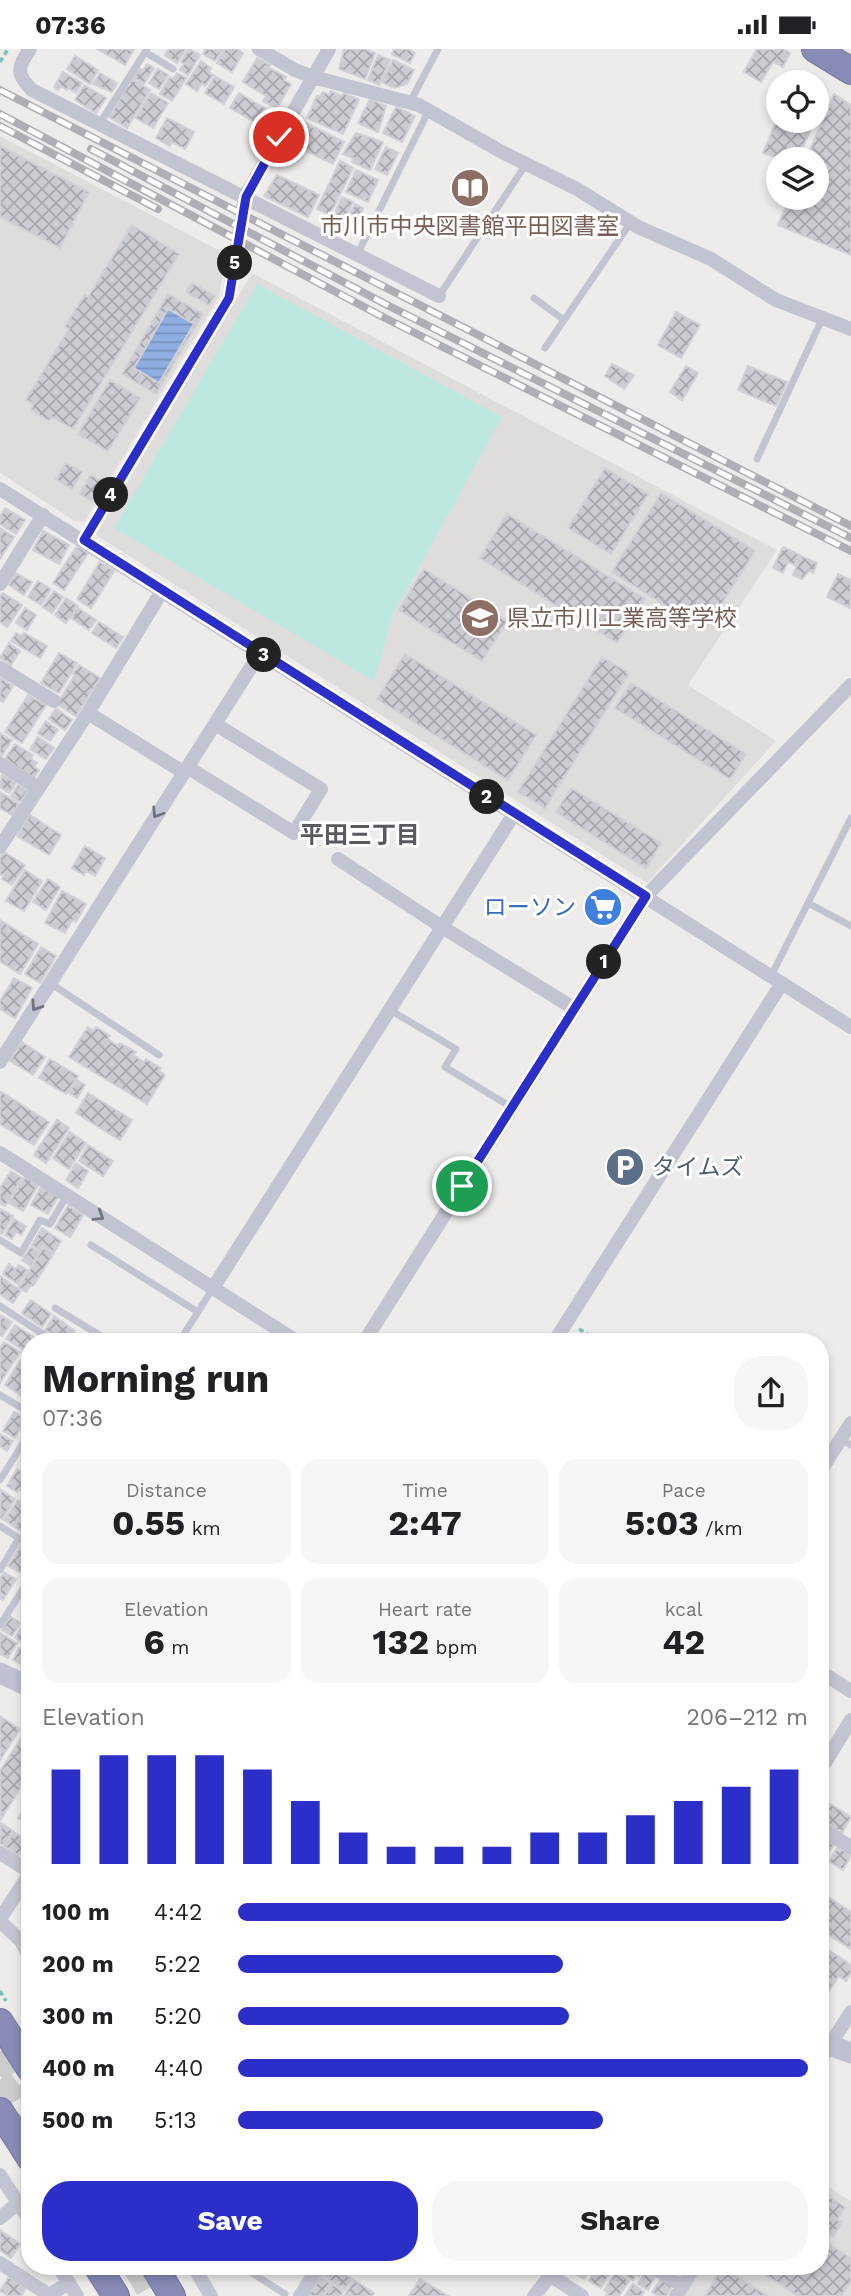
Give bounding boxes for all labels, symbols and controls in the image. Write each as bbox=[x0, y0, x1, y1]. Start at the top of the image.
text: 07:36 bbox=[35, 10, 106, 40]
map controls bbox=[766, 70, 829, 210]
button: locate bbox=[766, 70, 829, 133]
pin bbox=[249, 107, 309, 167]
icon: check bbox=[260, 118, 298, 156]
button: layers bbox=[766, 147, 829, 210]
library icon: 市川市中央図書館平田図書室 bbox=[449, 167, 491, 209]
place label: 市川市中央図書館平田図書室 bbox=[321, 213, 620, 240]
pin: 5 bbox=[218, 245, 252, 281]
text: 5 bbox=[229, 251, 240, 274]
pin: 4 bbox=[94, 477, 128, 513]
text: 4 bbox=[104, 483, 117, 506]
school or university icon: 県立市川工業高等学校 bbox=[459, 597, 501, 639]
place label: 県立市川工業高等学校 bbox=[507, 605, 737, 632]
pin: 3 bbox=[246, 637, 282, 673]
text: 3 bbox=[258, 643, 269, 666]
pin: 2 bbox=[470, 779, 504, 815]
text: 2 bbox=[481, 785, 492, 808]
one-way arrow bbox=[152, 805, 165, 818]
district label: 平田三丁目 bbox=[300, 821, 420, 849]
supermarket icon: ローソン bbox=[582, 886, 624, 928]
place label: ローソン bbox=[484, 894, 576, 921]
pin: 1 bbox=[586, 944, 622, 979]
text: 1 bbox=[599, 950, 608, 973]
one-way arrow bbox=[31, 998, 44, 1011]
parking icon: タイムズ bbox=[604, 1146, 646, 1188]
place label: タイムズ bbox=[652, 1154, 744, 1181]
pin bbox=[432, 1156, 492, 1216]
icon: arrive bbox=[443, 1167, 481, 1205]
one-way arrow bbox=[91, 1207, 104, 1220]
button: share bbox=[734, 1356, 808, 1430]
text: Morning run bbox=[42, 1357, 269, 1401]
text: 07:36 bbox=[42, 1405, 103, 1432]
text: Distance bbox=[126, 1479, 207, 1502]
text: Time bbox=[402, 1479, 448, 1502]
text: Pace bbox=[662, 1479, 706, 1502]
text: 0.55 bbox=[112, 1502, 185, 1544]
text: 2:47 bbox=[388, 1502, 462, 1544]
text: 5:03 bbox=[625, 1502, 699, 1544]
text: km bbox=[185, 1517, 221, 1540]
text: /km bbox=[699, 1517, 743, 1540]
text: Elevation bbox=[124, 1598, 209, 1621]
text: Heart rate bbox=[378, 1598, 472, 1621]
text: kcal bbox=[665, 1598, 702, 1621]
text: 6 bbox=[143, 1621, 165, 1663]
text: 132 bbox=[372, 1621, 429, 1663]
text: 42 bbox=[662, 1621, 705, 1663]
text: m bbox=[165, 1636, 189, 1659]
text: bpm bbox=[429, 1636, 478, 1659]
text: Elevation bbox=[42, 1704, 145, 1731]
text: 206–212 m bbox=[686, 1704, 808, 1731]
text: 100 m bbox=[42, 1899, 110, 1926]
text: 4:42 bbox=[154, 1899, 202, 1926]
text: 200 m bbox=[42, 1951, 114, 1978]
text: 5:22 bbox=[154, 1951, 201, 1978]
text: 300 m bbox=[42, 2003, 113, 2030]
text: 5:20 bbox=[154, 2003, 202, 2030]
text: 400 m bbox=[42, 2055, 115, 2082]
text: 4:40 bbox=[154, 2055, 203, 2082]
text: 500 m bbox=[42, 2107, 113, 2134]
text: 5:13 bbox=[154, 2107, 197, 2134]
button: Save bbox=[42, 2181, 418, 2261]
button: Share bbox=[432, 2181, 808, 2261]

